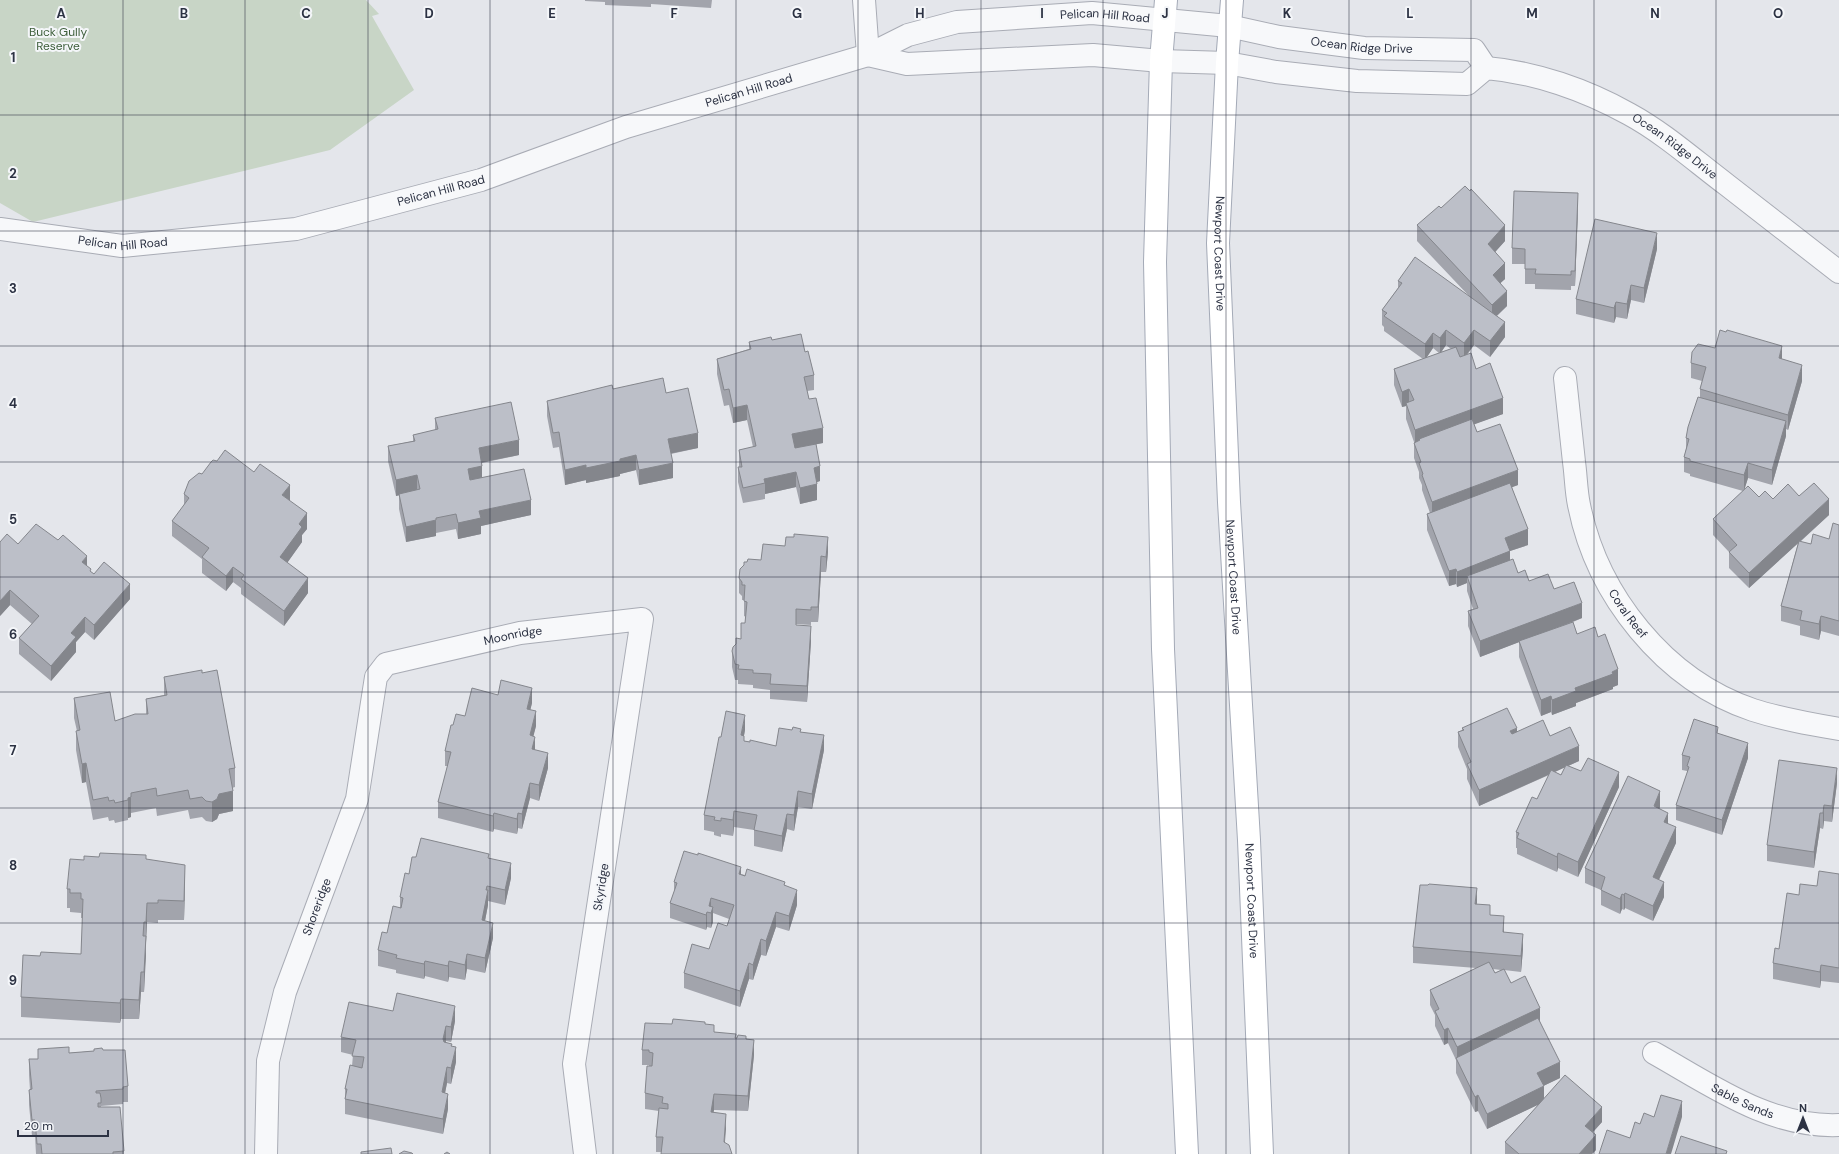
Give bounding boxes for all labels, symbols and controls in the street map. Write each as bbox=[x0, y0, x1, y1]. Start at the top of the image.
text: A bbox=[56, 5, 66, 22]
text: B bbox=[180, 5, 188, 22]
text: C bbox=[301, 5, 311, 22]
text: D bbox=[424, 5, 434, 22]
text: E bbox=[548, 5, 556, 22]
text: F bbox=[670, 5, 678, 22]
text: G bbox=[792, 5, 802, 22]
text: H bbox=[915, 5, 925, 22]
text: I bbox=[1040, 5, 1044, 22]
street label: Pelican Hill Road bbox=[1059, 5, 1151, 26]
text: J bbox=[1161, 5, 1169, 22]
text: K bbox=[1283, 5, 1292, 22]
text: L bbox=[1406, 5, 1414, 22]
text: M bbox=[1526, 5, 1538, 22]
text: N bbox=[1650, 5, 1660, 22]
text: O bbox=[1773, 5, 1783, 22]
park label: Buck Gully Reserve bbox=[29, 24, 87, 54]
street label: Ocean Ridge Drive bbox=[1310, 33, 1413, 57]
text: 1 bbox=[11, 49, 15, 66]
street label: Pelican Hill Road bbox=[703, 70, 794, 111]
street label: Ocean Ridge Drive bbox=[1629, 109, 1721, 183]
text: 2 bbox=[9, 165, 17, 182]
street label: Pelican Hill Road bbox=[395, 171, 487, 210]
street label: Newport Coast Drive bbox=[1210, 196, 1229, 312]
street label: Pelican Hill Road bbox=[77, 232, 168, 254]
text: 3 bbox=[9, 280, 17, 297]
text: 4 bbox=[9, 395, 17, 412]
text: 5 bbox=[9, 511, 17, 528]
street label: Newport Coast Drive bbox=[1222, 519, 1245, 635]
street label: Coral Reef bbox=[1605, 586, 1651, 642]
street label: Moonridge bbox=[482, 623, 543, 649]
text: 6 bbox=[9, 626, 17, 643]
text: 7 bbox=[10, 742, 17, 759]
street label: Newport Coast Drive bbox=[1241, 843, 1262, 959]
text: 8 bbox=[9, 857, 17, 874]
street label: Skyridge bbox=[589, 862, 613, 912]
street label: Shoreridge bbox=[299, 876, 335, 938]
text: 9 bbox=[9, 972, 17, 989]
street label: Sable Sands bbox=[1708, 1080, 1776, 1123]
north arrow bbox=[1783, 1098, 1823, 1138]
text: N bbox=[1799, 1101, 1807, 1115]
scale bar bbox=[18, 1112, 108, 1138]
text: 20 m bbox=[24, 1118, 53, 1134]

